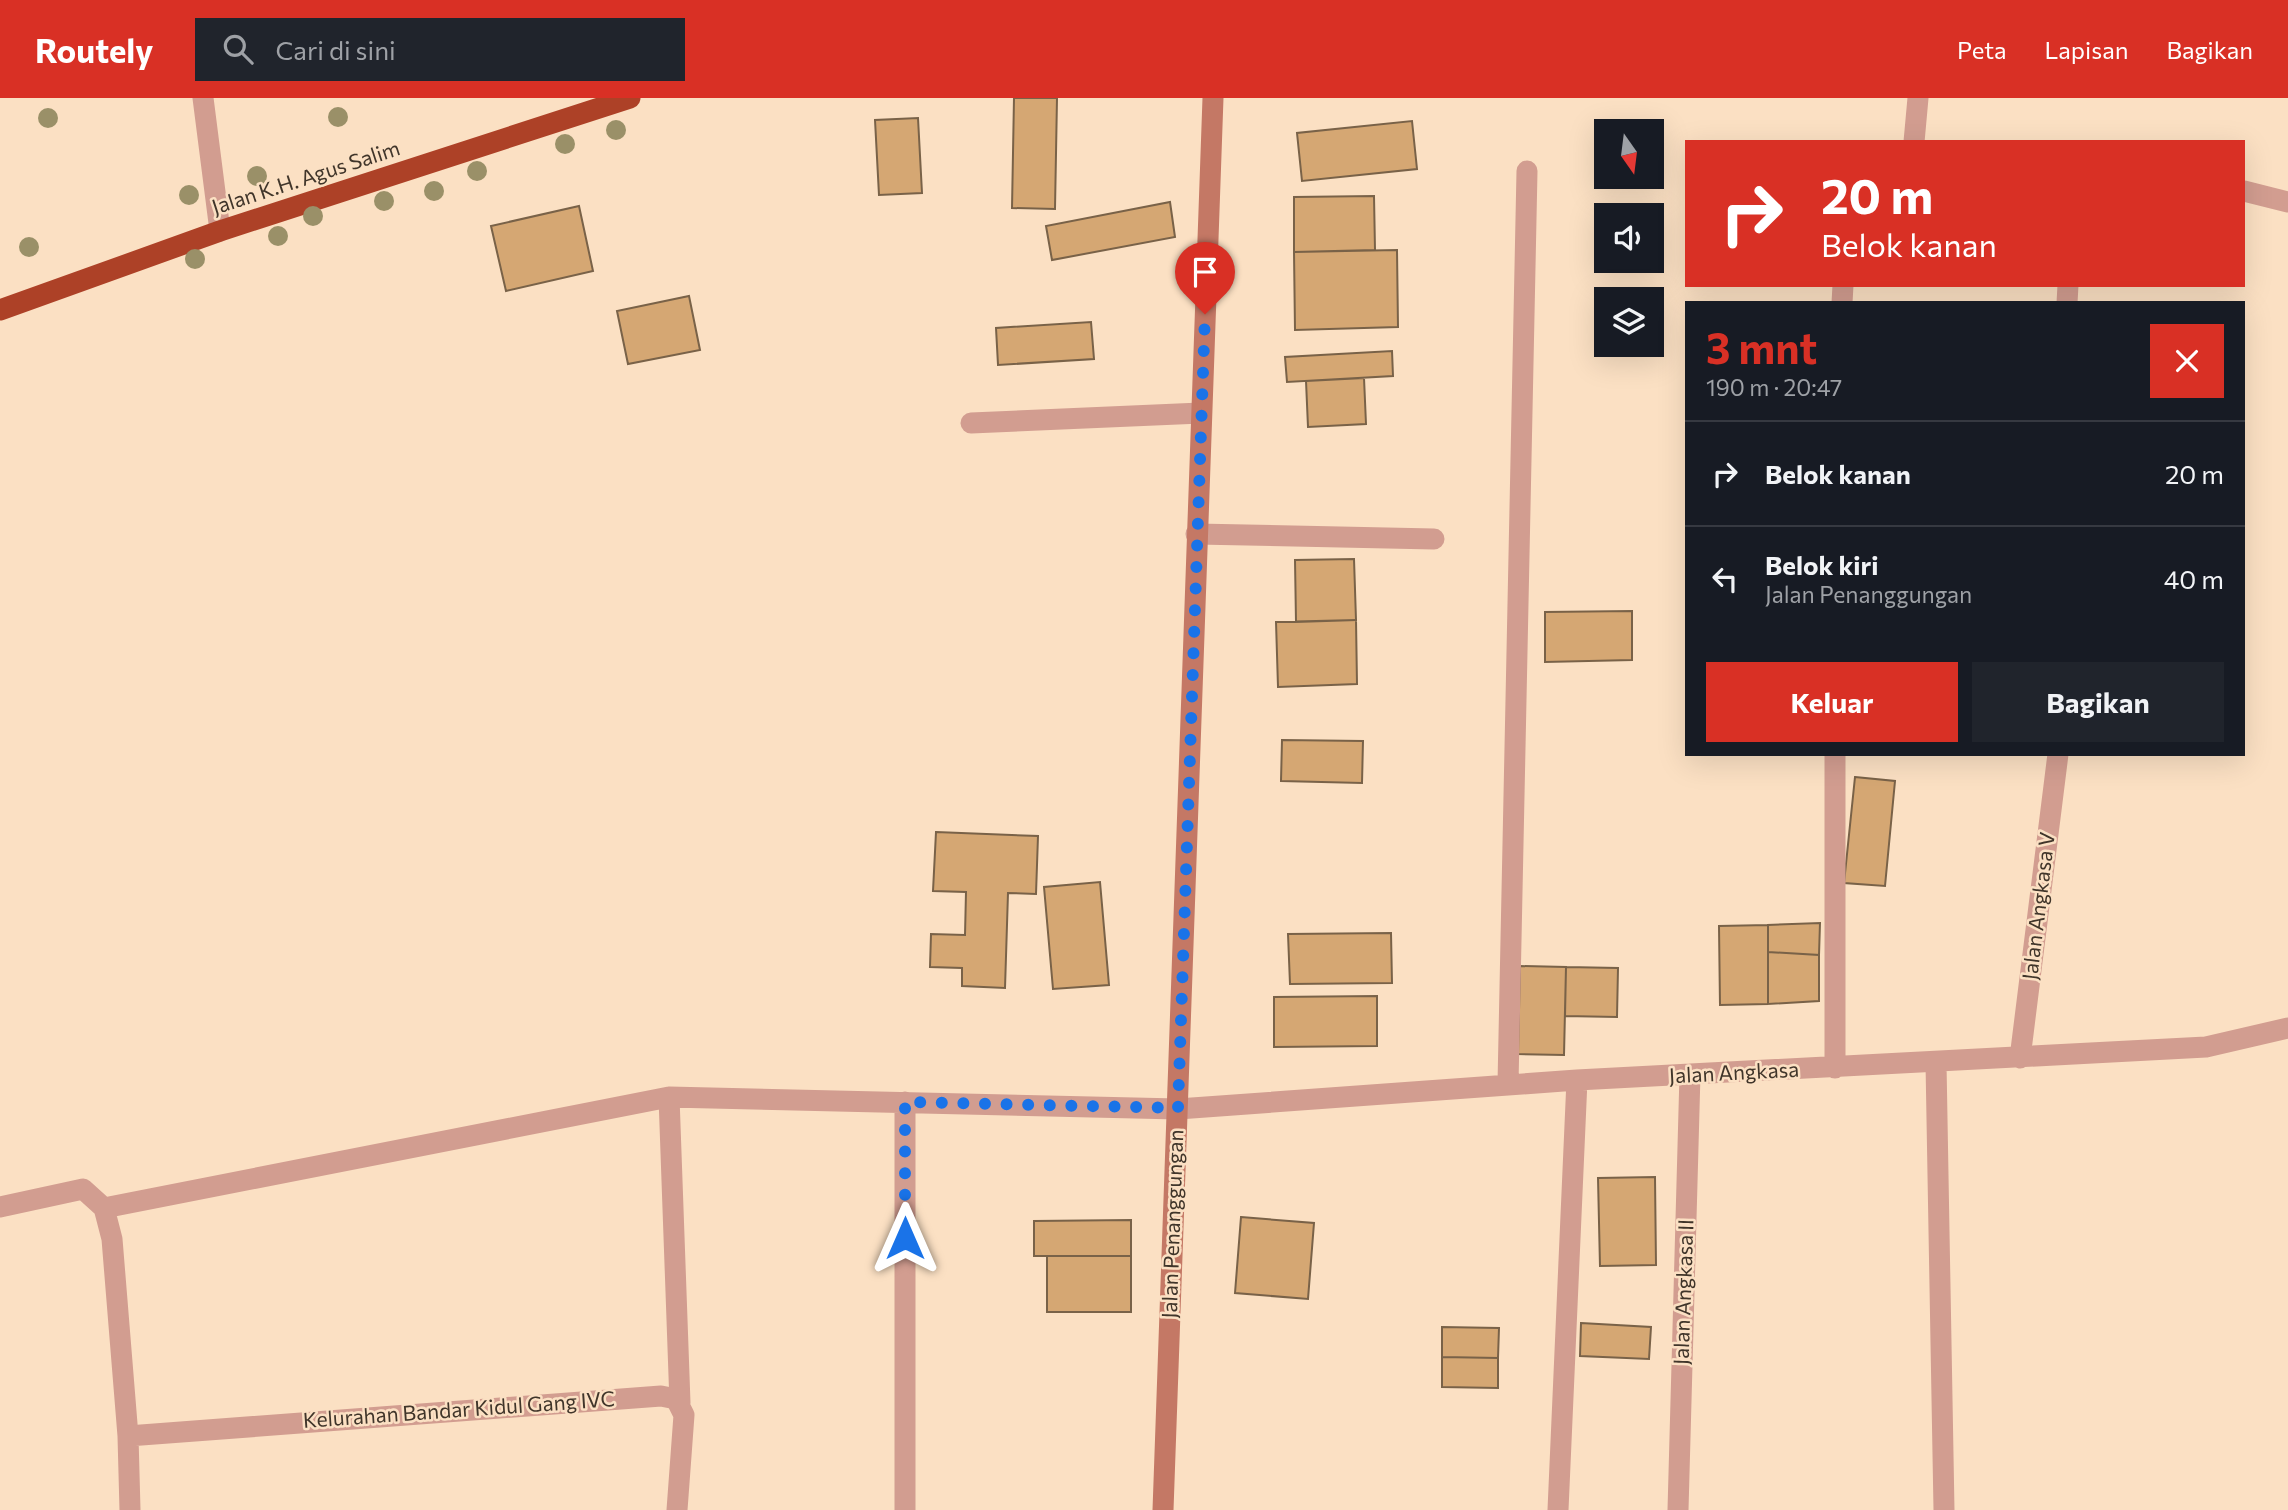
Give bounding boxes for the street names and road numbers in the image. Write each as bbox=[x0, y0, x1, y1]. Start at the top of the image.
street label: Jalan K.H. Agus Salim bbox=[208, 134, 403, 219]
street label: Jalan Angkasa V bbox=[2016, 830, 2059, 981]
street label: Jalan Angkasa bbox=[1668, 1056, 1800, 1087]
street label: Jalan Penanggungan bbox=[1156, 1129, 1187, 1319]
street label: Jalan Angkasa II bbox=[1667, 1219, 1698, 1365]
street label: Kelurahan Bandar Kidul Gang IVC bbox=[302, 1385, 616, 1432]

